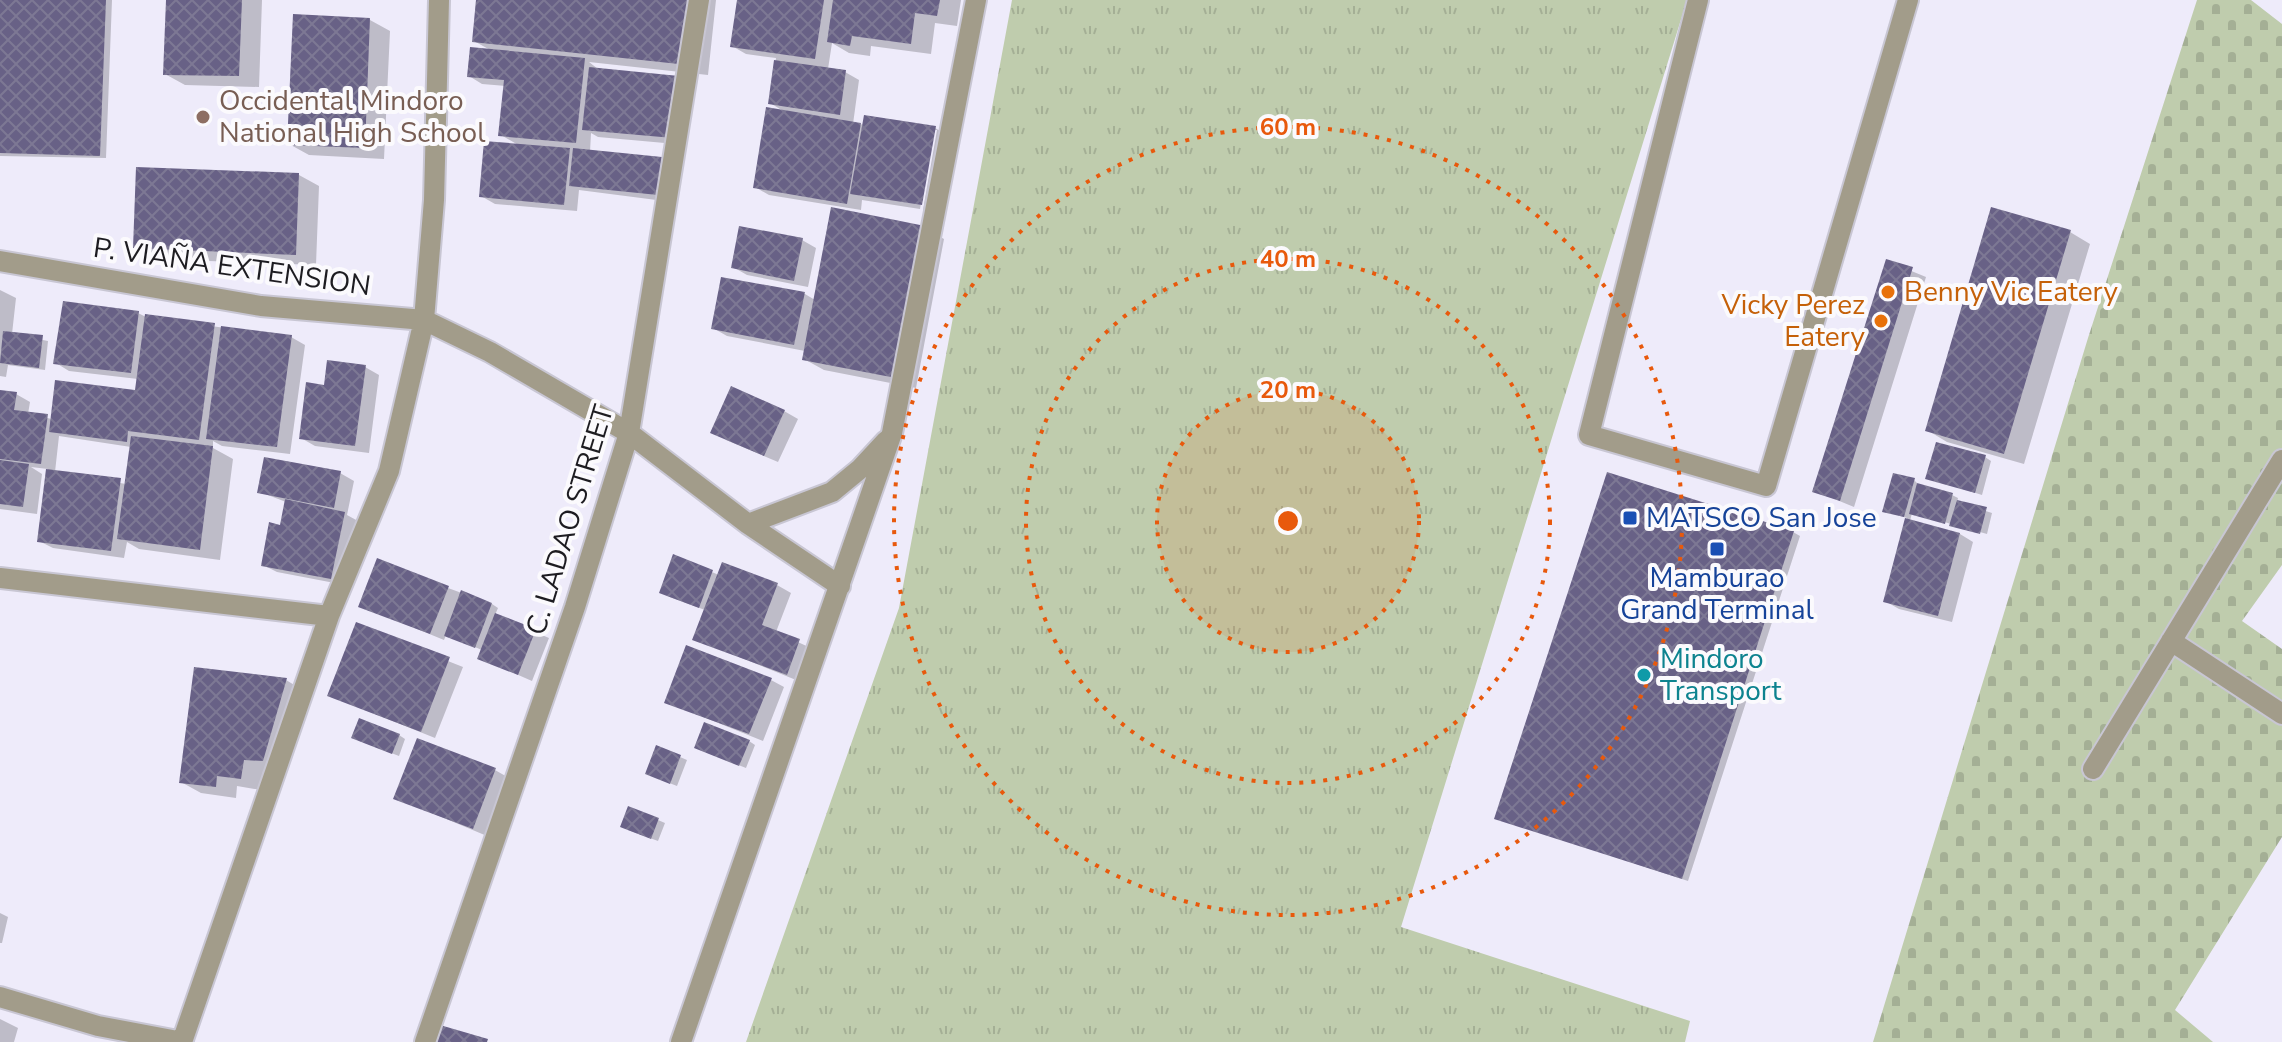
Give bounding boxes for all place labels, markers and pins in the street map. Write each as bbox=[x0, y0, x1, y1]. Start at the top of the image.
place label: Occidental Mindoro National High School bbox=[219, 82, 486, 152]
marker: Occidental Mindoro National High School bbox=[194, 108, 212, 126]
place label: Benny Vic Eatery bbox=[1904, 273, 2118, 311]
marker: Benny Vic Eatery bbox=[1879, 283, 1897, 301]
place label: Vicky Perez Eatery bbox=[1720, 286, 1866, 356]
marker: Vicky Perez Eatery bbox=[1872, 312, 1890, 330]
place label: MATSCO San Jose bbox=[1646, 499, 1877, 537]
centre of rings bbox=[1274, 507, 1302, 535]
marker: MATSCO San Jose bbox=[1621, 509, 1639, 527]
marker: Mamburao Grand Terminal bbox=[1708, 540, 1726, 558]
place label: Mamburao Grand Terminal bbox=[1620, 559, 1815, 629]
place label: Mindoro Transport bbox=[1660, 640, 1781, 710]
marker: Mindoro Transport bbox=[1635, 666, 1653, 684]

